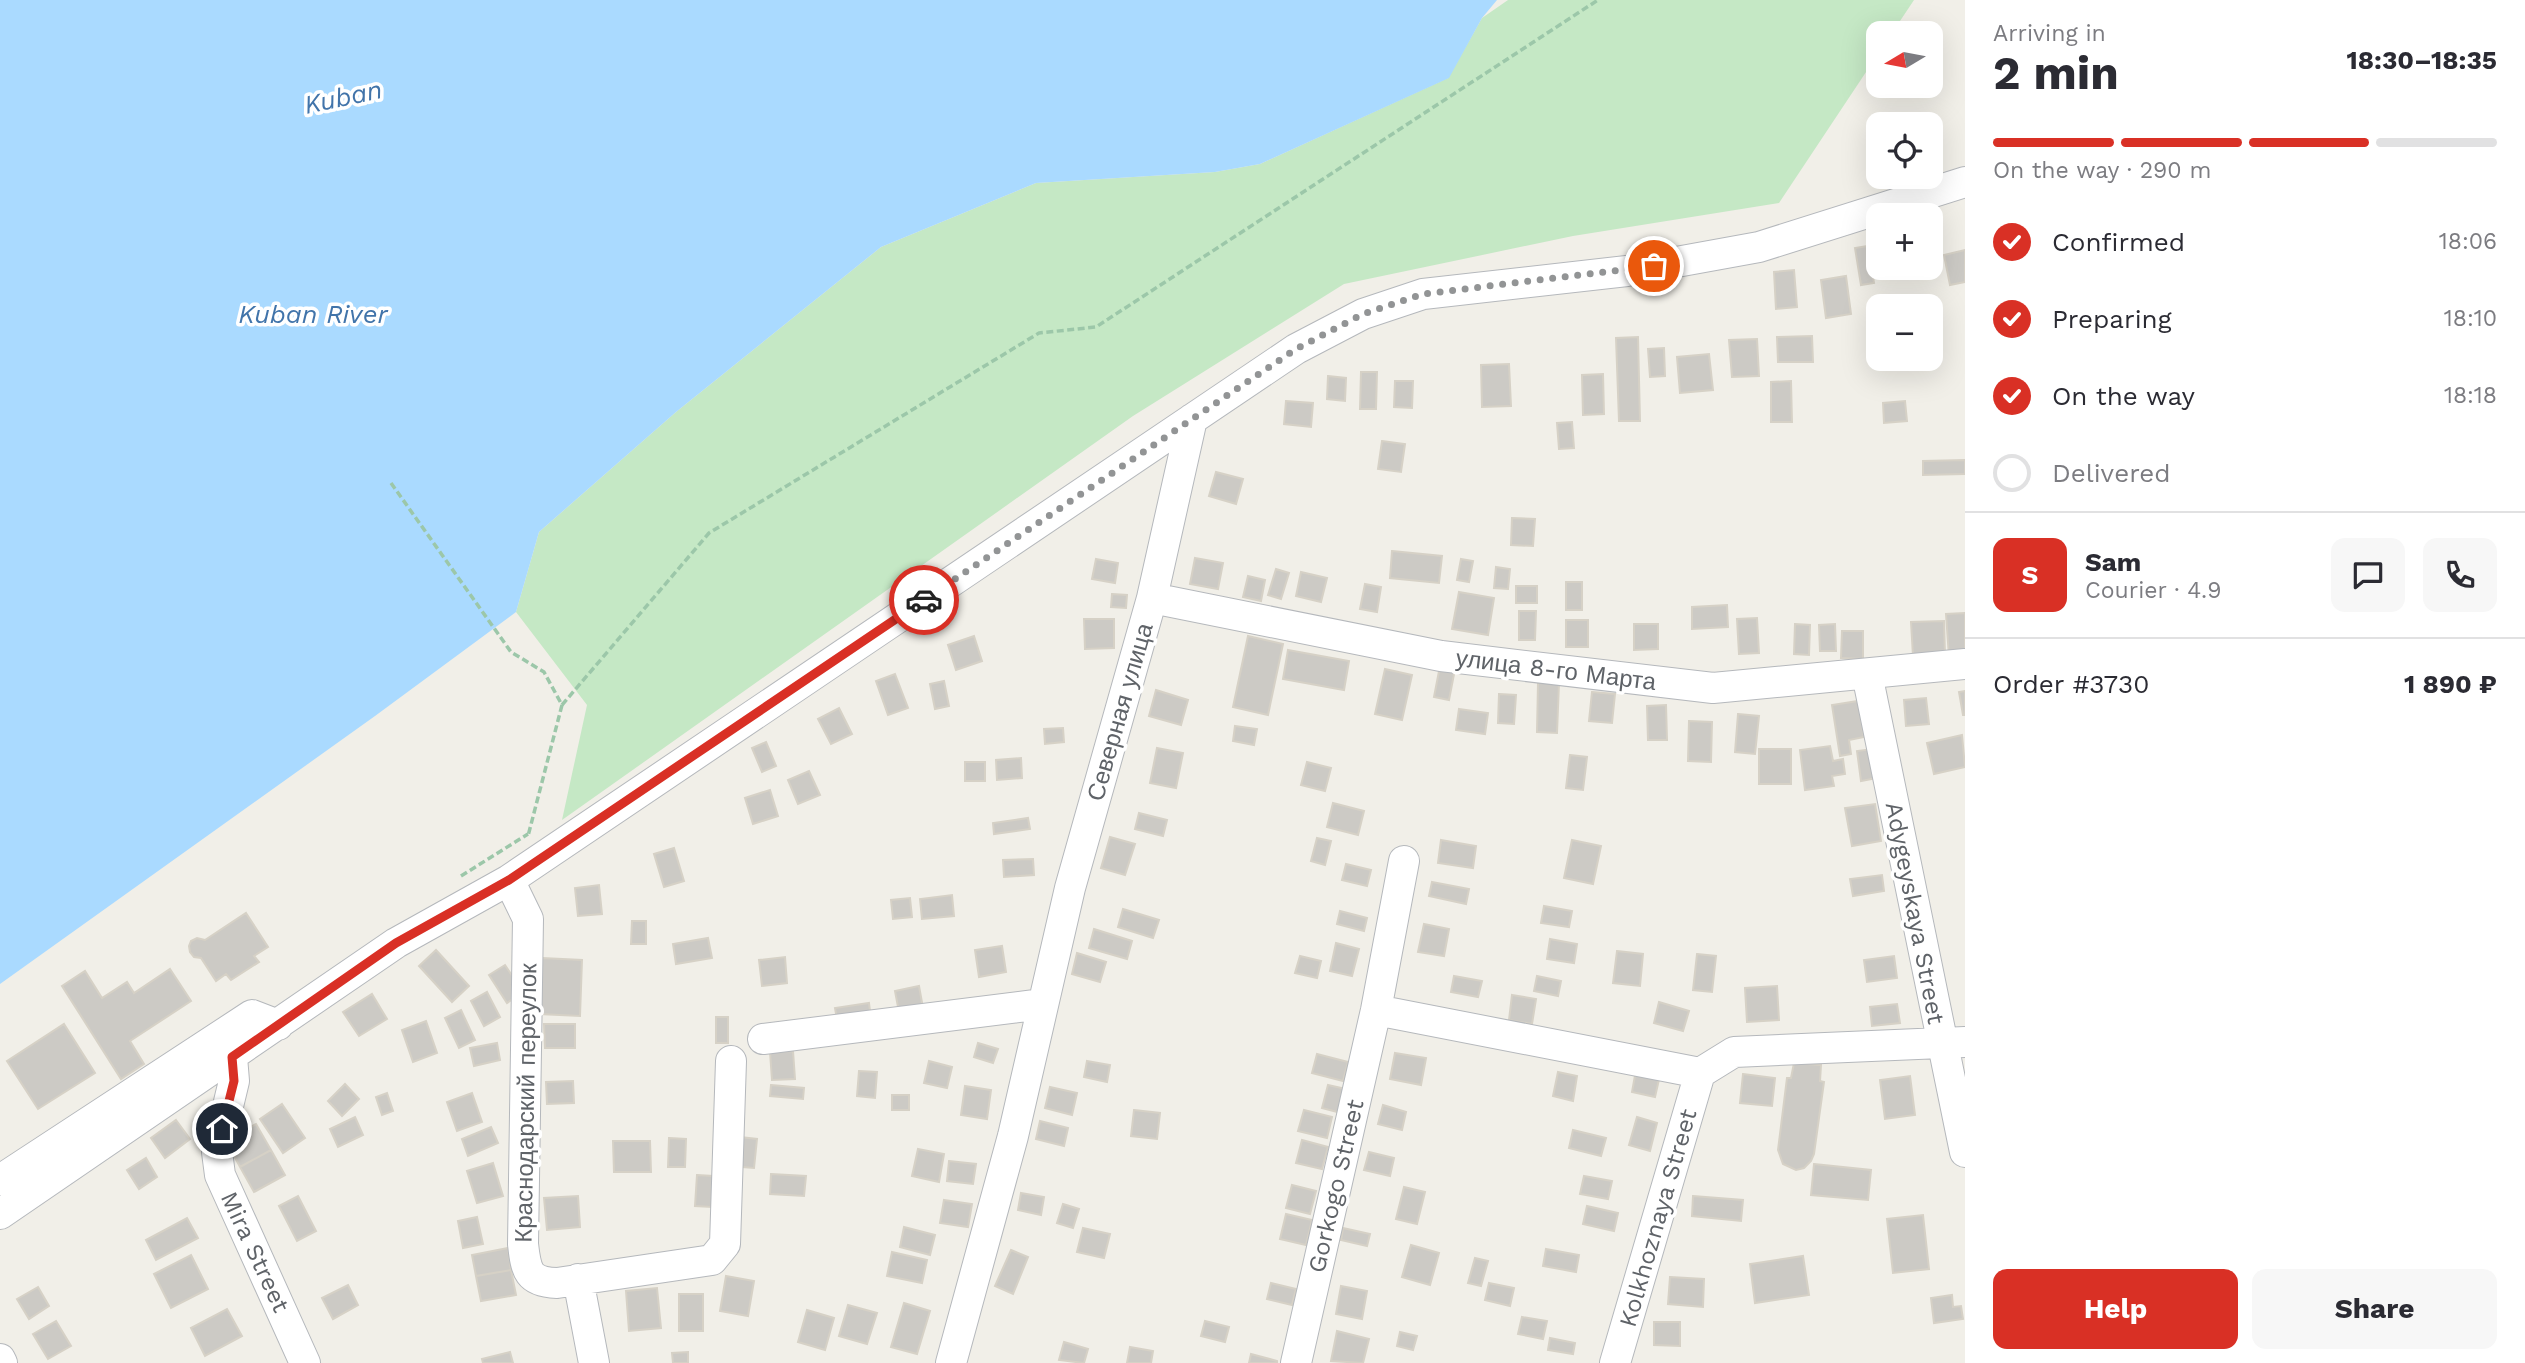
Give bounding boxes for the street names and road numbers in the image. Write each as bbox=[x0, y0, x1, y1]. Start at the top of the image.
street label: Северная улица bbox=[1081, 619, 1159, 804]
street label: улица 8-го Марта bbox=[1454, 644, 1658, 696]
street label: Adygeyskaya Street bbox=[1880, 800, 1950, 1026]
street label: Краснодарский переулок bbox=[510, 963, 542, 1243]
street label: Gorkogo Street bbox=[1302, 1097, 1370, 1275]
street label: Kolkhoznaya Street bbox=[1613, 1106, 1703, 1330]
street label: Mira Street bbox=[215, 1187, 295, 1317]

